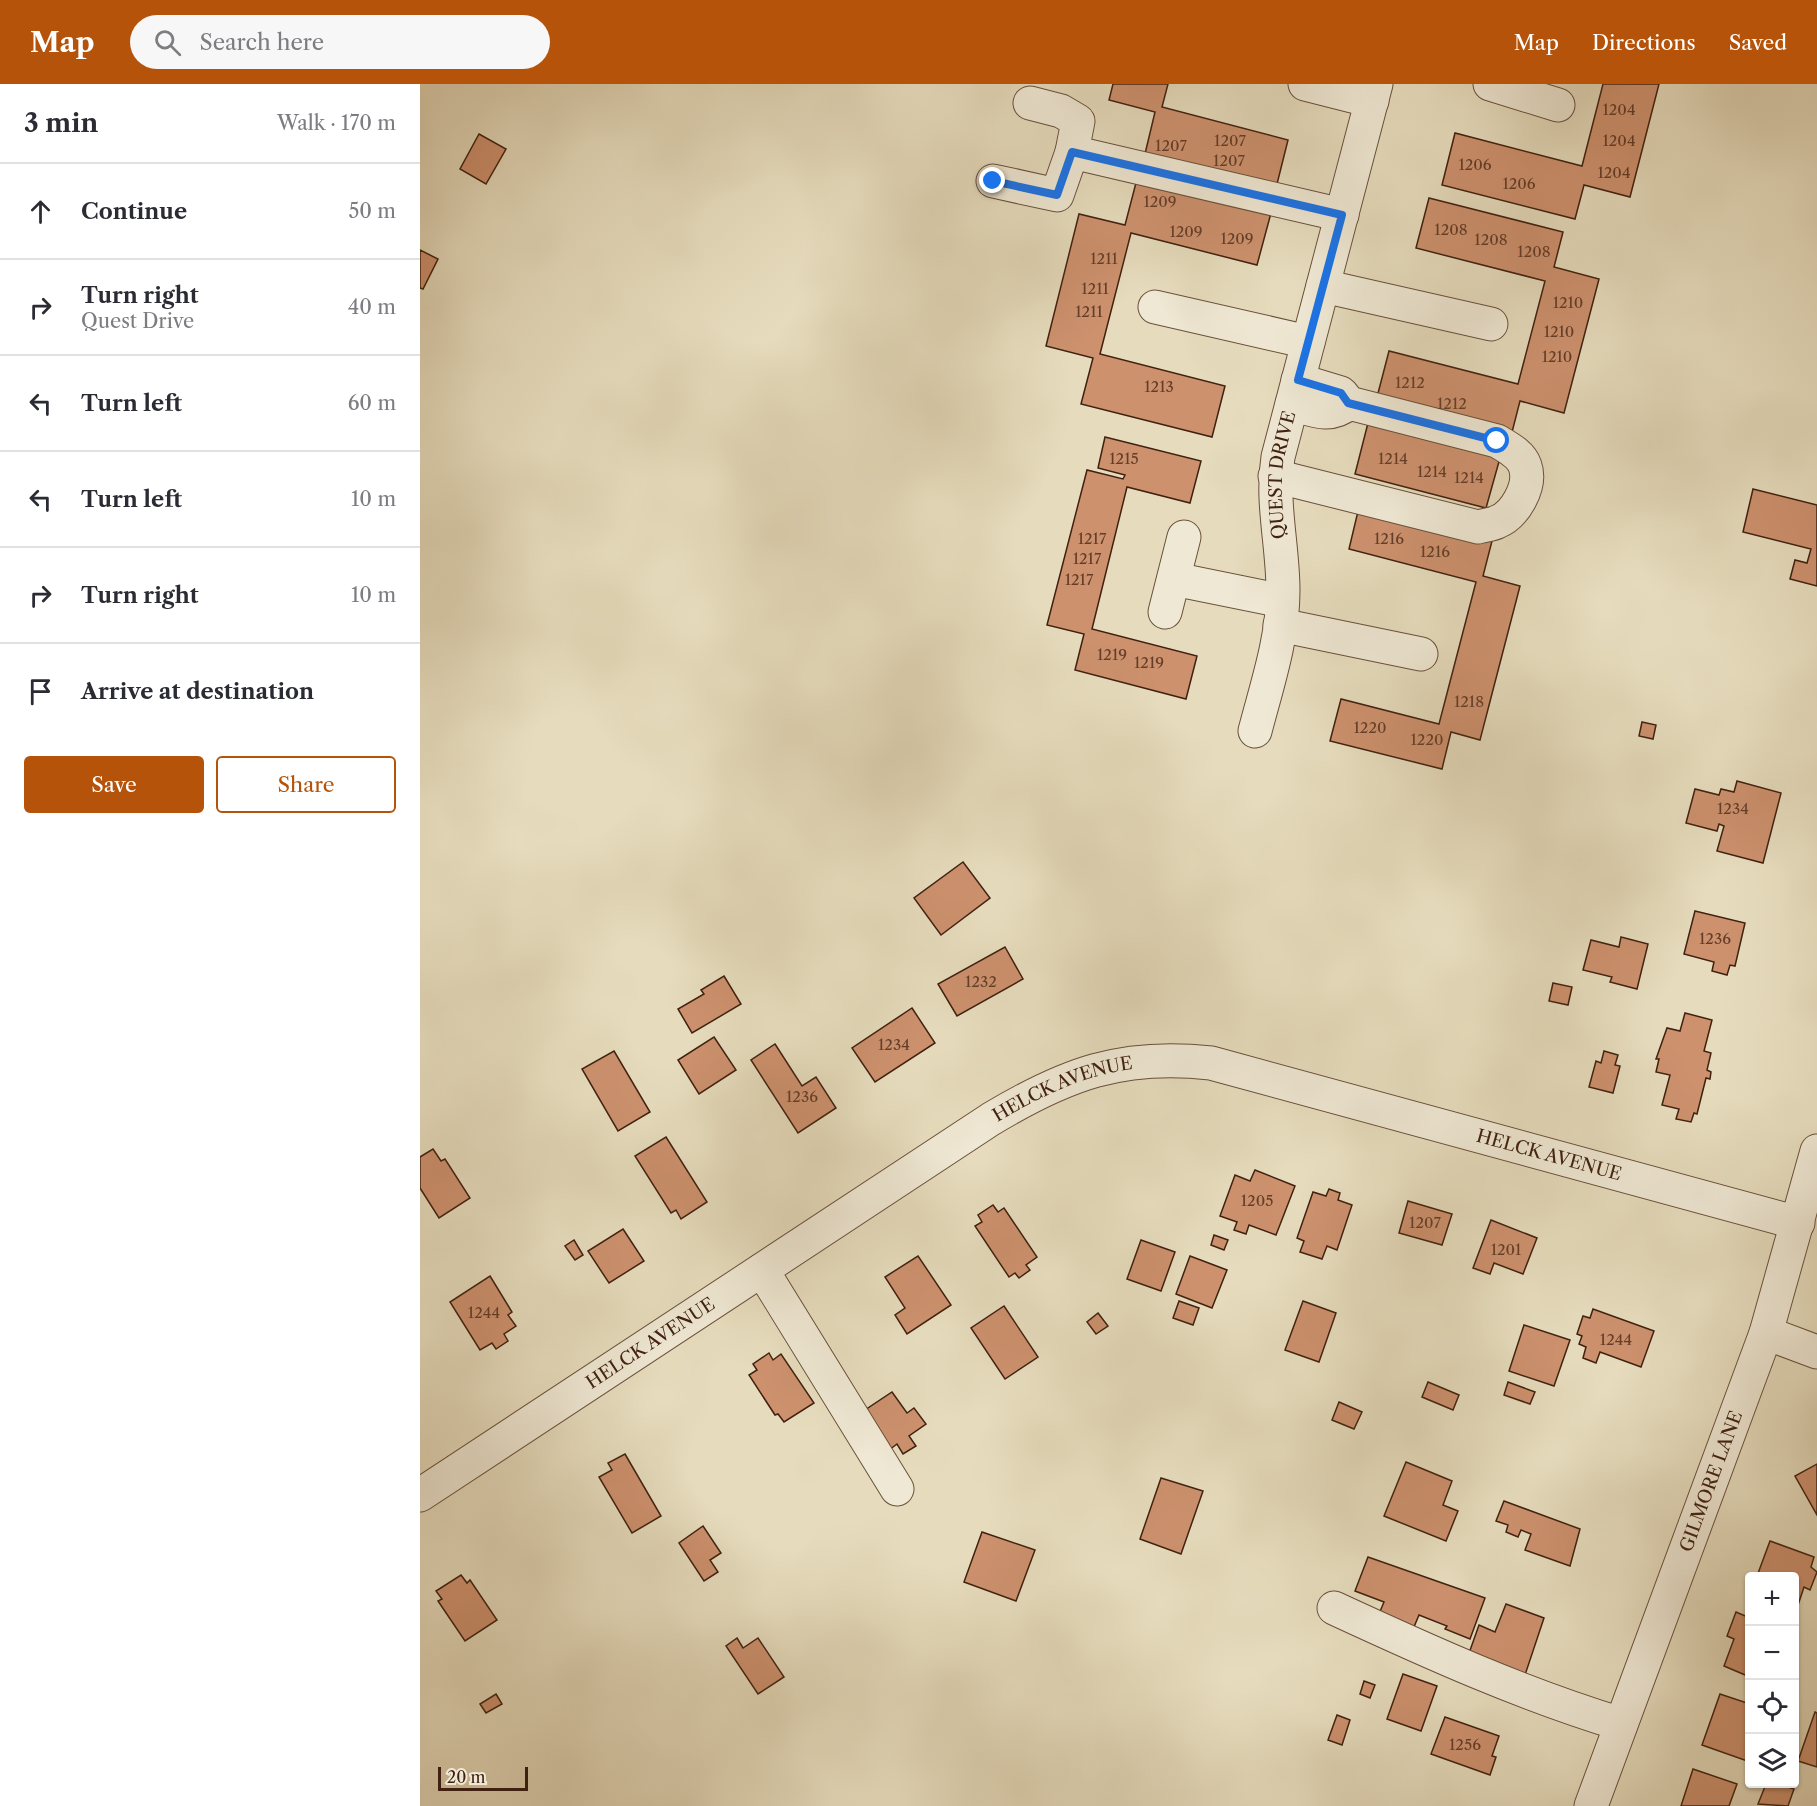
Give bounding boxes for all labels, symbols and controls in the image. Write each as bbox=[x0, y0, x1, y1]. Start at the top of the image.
search box bbox=[130, 15, 550, 69]
text: Map bbox=[30, 25, 94, 59]
icon: search bbox=[151, 26, 184, 59]
text: Search here bbox=[199, 29, 324, 56]
text: Map bbox=[1514, 30, 1559, 55]
text: Directions bbox=[1592, 30, 1696, 55]
text: Saved bbox=[1729, 30, 1787, 55]
house number: 1204 bbox=[1602, 100, 1636, 119]
text: 3 min bbox=[24, 107, 98, 139]
text: Walk · 170 m bbox=[277, 111, 396, 135]
house number: 1207 bbox=[1214, 131, 1247, 150]
house number: 1204 bbox=[1602, 131, 1636, 150]
house number: 1207 bbox=[1155, 136, 1188, 155]
house number: 1207 bbox=[1213, 151, 1246, 170]
house number: 1206 bbox=[1458, 155, 1492, 174]
house number: 1204 bbox=[1597, 163, 1631, 182]
route end bbox=[979, 167, 1005, 193]
house number: 1206 bbox=[1502, 174, 1536, 193]
house number: 1209 bbox=[1143, 192, 1177, 211]
icon: ahead bbox=[24, 195, 57, 228]
text: Continue bbox=[81, 198, 187, 225]
text: 50 m bbox=[349, 199, 396, 223]
house number: 1208 bbox=[1434, 220, 1468, 239]
house number: 1209 bbox=[1169, 222, 1203, 241]
house number: 1209 bbox=[1220, 229, 1254, 248]
house number: 1208 bbox=[1474, 230, 1508, 249]
house number: 1208 bbox=[1517, 242, 1551, 261]
house number: 1211 bbox=[1090, 249, 1118, 268]
house number: 1211 bbox=[1081, 279, 1109, 298]
text: Turn right bbox=[81, 282, 199, 309]
icon: right bbox=[24, 291, 57, 324]
house number: 1210 bbox=[1553, 293, 1583, 312]
text: 40 m bbox=[348, 295, 396, 319]
house number: 1211 bbox=[1075, 302, 1103, 321]
text: Quest Drive bbox=[81, 309, 194, 333]
house number: 1210 bbox=[1544, 322, 1574, 341]
house number: 1210 bbox=[1542, 347, 1572, 366]
house number: 1212 bbox=[1395, 373, 1425, 392]
house number: 1213 bbox=[1144, 377, 1174, 396]
icon: left bbox=[24, 387, 57, 420]
text: Turn left bbox=[81, 390, 182, 417]
text: 60 m bbox=[348, 391, 396, 415]
house number: 1212 bbox=[1437, 394, 1467, 413]
street label: QUEST DRIVE bbox=[1265, 409, 1301, 540]
route start bbox=[1483, 427, 1509, 453]
house number: 1215 bbox=[1109, 449, 1139, 468]
house number: 1214 bbox=[1378, 449, 1408, 468]
house number: 1214 bbox=[1417, 462, 1447, 481]
house number: 1214 bbox=[1454, 468, 1484, 487]
icon: left bbox=[24, 483, 57, 516]
text: Turn left bbox=[81, 486, 182, 513]
text: 10 m bbox=[351, 487, 396, 511]
house number: 1217 bbox=[1078, 529, 1107, 548]
house number: 1216 bbox=[1374, 529, 1404, 548]
house number: 1216 bbox=[1420, 542, 1450, 561]
house number: 1217 bbox=[1073, 549, 1102, 568]
house number: 1217 bbox=[1065, 570, 1094, 589]
icon: right bbox=[24, 579, 57, 612]
text: Turn right bbox=[81, 582, 199, 609]
text: 10 m bbox=[351, 583, 396, 607]
house number: 1219 bbox=[1097, 645, 1127, 664]
house number: 1219 bbox=[1134, 653, 1164, 672]
icon: arrive bbox=[24, 675, 57, 708]
text: Arrive at destination bbox=[81, 678, 314, 705]
house number: 1218 bbox=[1454, 692, 1484, 711]
house number: 1220 bbox=[1353, 718, 1387, 737]
house number: 1220 bbox=[1410, 730, 1444, 749]
button: Save bbox=[24, 756, 204, 813]
button: Share bbox=[216, 756, 396, 813]
house number: 1234 bbox=[1717, 799, 1749, 818]
house number: 1236 bbox=[1699, 929, 1731, 948]
house number: 1232 bbox=[965, 972, 997, 991]
house number: 1234 bbox=[878, 1035, 910, 1054]
street label: HELCK AVENUE bbox=[989, 1052, 1134, 1127]
house number: 1236 bbox=[786, 1087, 818, 1106]
street label: HELCK AVENUE bbox=[1474, 1125, 1624, 1185]
house number: 1205 bbox=[1241, 1191, 1273, 1210]
house number: 1207 bbox=[1409, 1213, 1442, 1232]
house number: 1201 bbox=[1491, 1240, 1522, 1259]
street label: HELCK AVENUE bbox=[582, 1293, 719, 1394]
house number: 1244 bbox=[468, 1303, 500, 1322]
house number: 1244 bbox=[1600, 1330, 1632, 1349]
street label: GILMORE LANE bbox=[1675, 1408, 1747, 1555]
map controls bbox=[1745, 1572, 1799, 1788]
button: + bbox=[1745, 1572, 1799, 1626]
button: − bbox=[1745, 1626, 1799, 1680]
button: locate bbox=[1745, 1680, 1799, 1734]
button: layers bbox=[1745, 1734, 1799, 1788]
house number: 1256 bbox=[1449, 1735, 1481, 1754]
scale bar bbox=[438, 1764, 528, 1792]
text: 20 m bbox=[447, 1767, 486, 1787]

